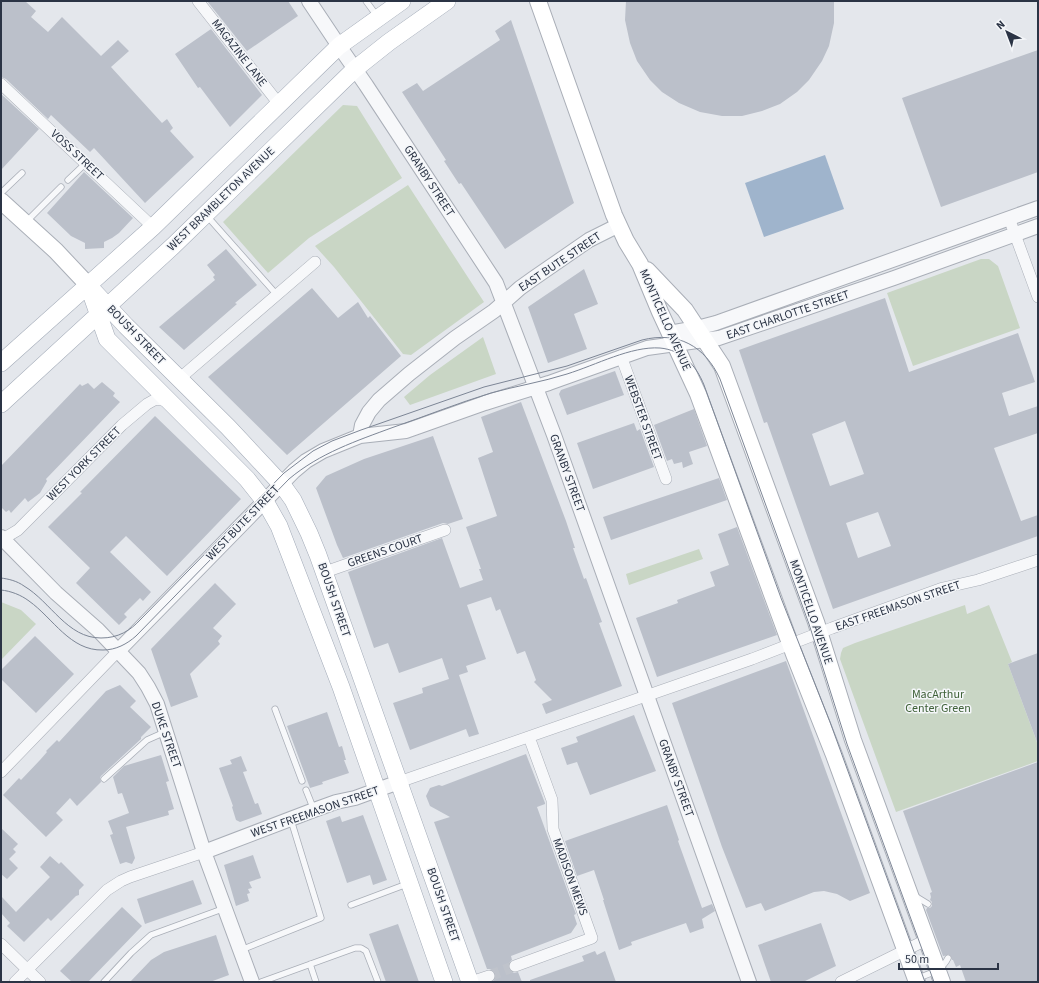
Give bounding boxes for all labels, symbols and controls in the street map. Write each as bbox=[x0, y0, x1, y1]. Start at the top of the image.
north arrow bbox=[987, 12, 1027, 52]
street label: MAGAZINE LANE bbox=[207, 16, 271, 90]
text: N bbox=[993, 17, 1008, 33]
street label: VOSS STREET bbox=[46, 126, 108, 185]
street label: GRANBY STREET bbox=[400, 142, 459, 220]
street label: WEST BRAMBLETON AVENUE bbox=[163, 143, 279, 255]
street label: EAST BUTE STREET bbox=[515, 228, 605, 296]
street label: MONTICELLO AVENUE bbox=[635, 266, 695, 374]
street label: EAST CHARLOTTE STREET bbox=[724, 286, 852, 344]
street label: BOUSH STREET bbox=[103, 301, 170, 369]
street label: WEBSTER STREET bbox=[620, 373, 666, 463]
street label: WEST YORK STREET bbox=[43, 423, 125, 505]
street label: GRANBY STREET bbox=[545, 432, 589, 515]
street label: WEST BUTE STREET bbox=[202, 481, 284, 565]
street label: GREENS COURT bbox=[345, 530, 426, 572]
street label: MONTICELLO AVENUE bbox=[785, 557, 837, 667]
street label: BOUSH STREET bbox=[313, 560, 355, 640]
street label: EAST FREEMASON STREET bbox=[833, 576, 963, 635]
park label: MacArthur Center Green bbox=[905, 686, 971, 717]
street label: DUKE STREET bbox=[147, 699, 186, 771]
street label: GRANBY STREET bbox=[654, 737, 698, 820]
street label: WEST FREEMASON STREET bbox=[249, 782, 382, 842]
street label: MADISON MEWS bbox=[548, 836, 592, 918]
street label: BOUSH STREET bbox=[422, 865, 464, 945]
scale bar bbox=[899, 945, 998, 971]
text: 50 m bbox=[905, 951, 929, 968]

